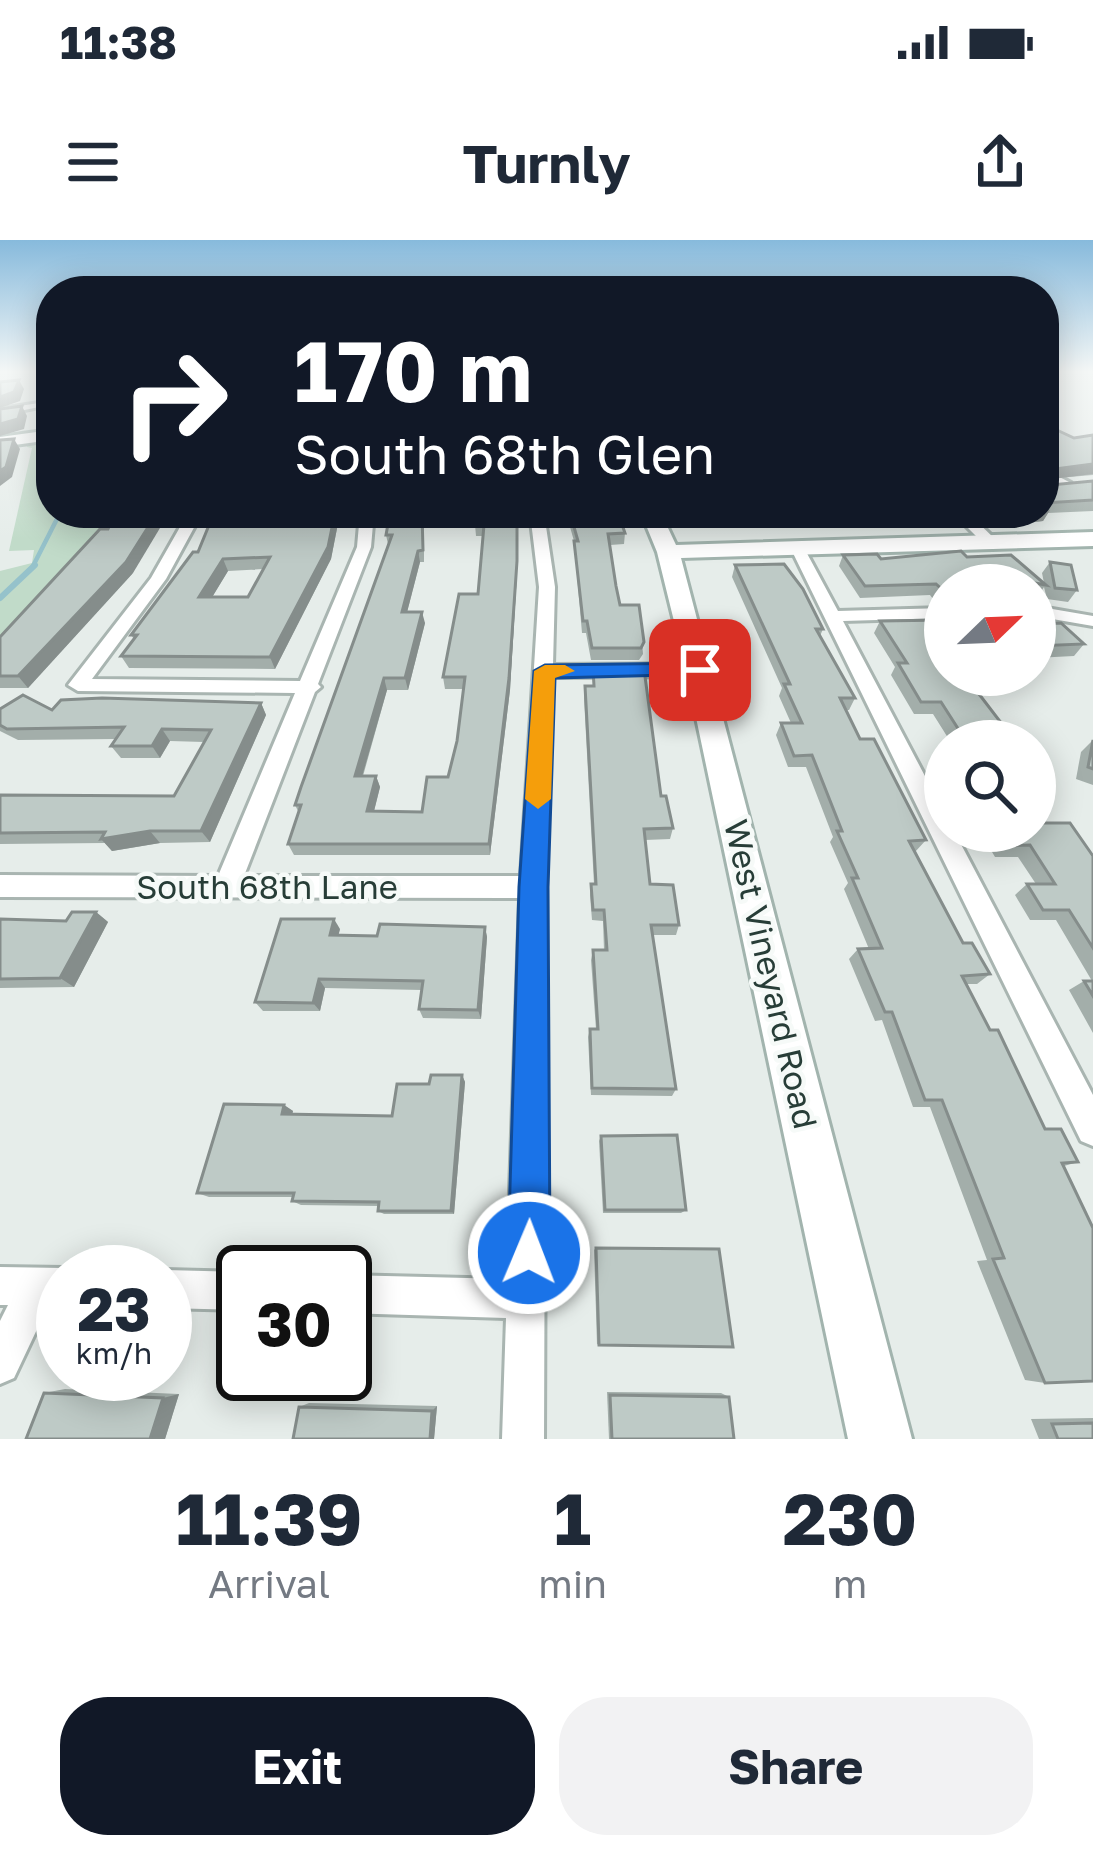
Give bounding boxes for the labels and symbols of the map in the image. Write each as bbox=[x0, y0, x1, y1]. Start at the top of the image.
north arrow bbox=[924, 564, 1056, 696]
pin bbox=[649, 619, 751, 721]
street label: West Vineyard Road bbox=[717, 815, 826, 1132]
street label: South 68th Lane bbox=[136, 867, 398, 906]
position arrow bbox=[466, 1190, 592, 1316]
speed limit sign: 30 bbox=[216, 1245, 372, 1401]

